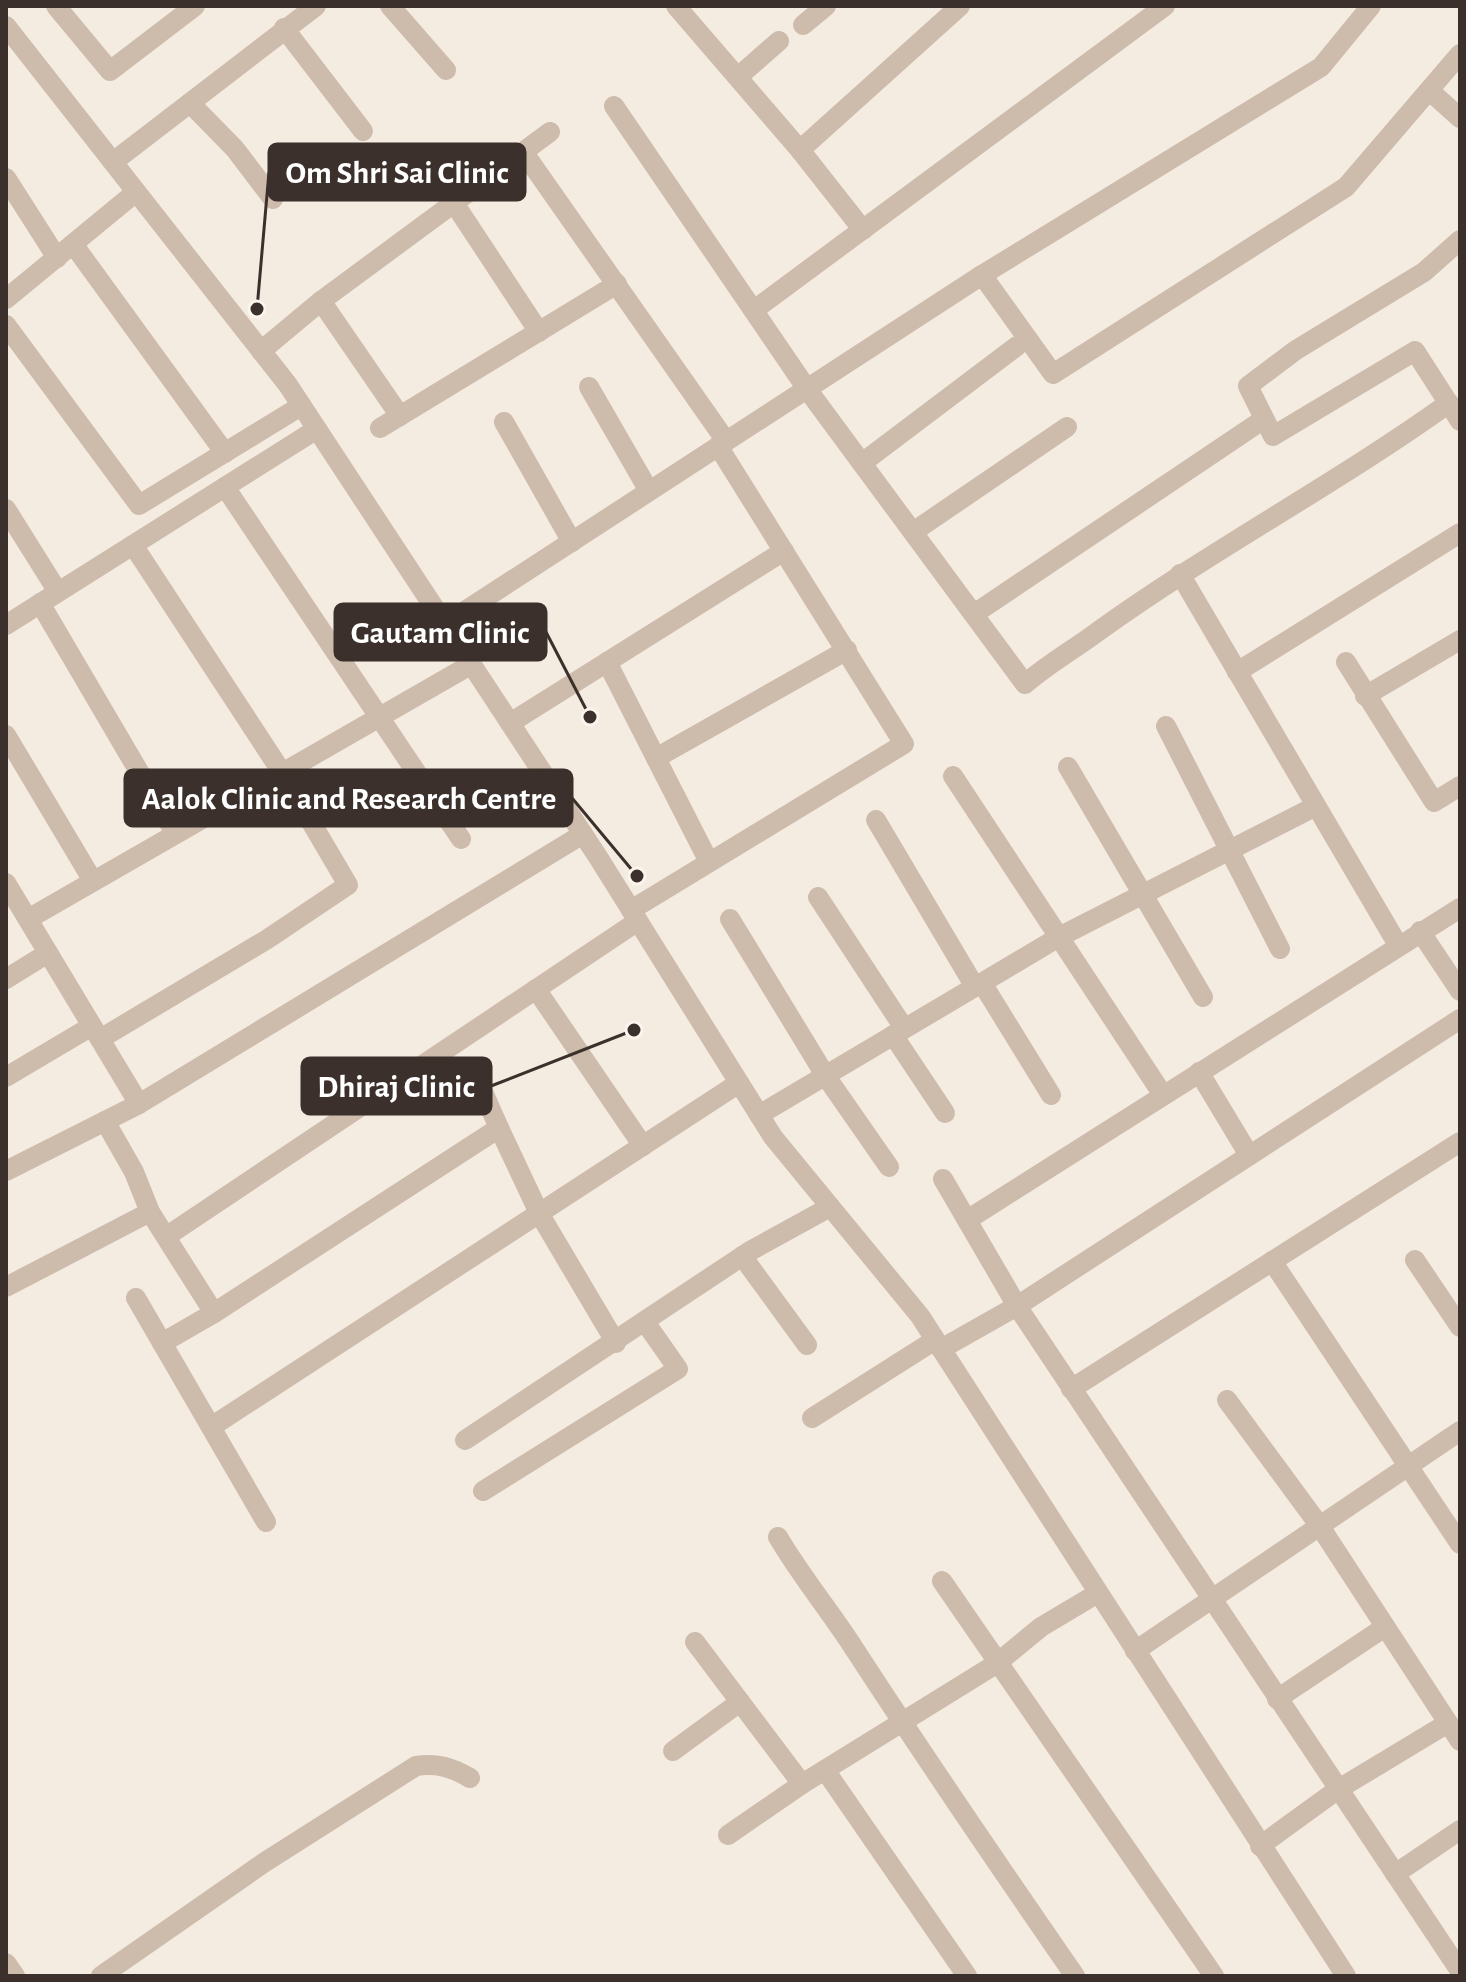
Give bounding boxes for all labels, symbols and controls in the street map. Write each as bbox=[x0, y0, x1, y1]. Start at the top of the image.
callout: Om Shri Sai Clinic bbox=[269, 144, 525, 200]
text: Om Shri Sai Clinic bbox=[285, 157, 509, 189]
callout: Gautam Clinic bbox=[335, 604, 546, 660]
text: Gautam Clinic bbox=[351, 617, 529, 649]
callout: Aalok Clinic and Research Centre bbox=[125, 770, 572, 826]
text: Aalok Clinic and Research Centre bbox=[142, 783, 556, 815]
callout: Dhiraj Clinic bbox=[302, 1058, 491, 1114]
text: Dhiraj Clinic bbox=[317, 1071, 475, 1103]

